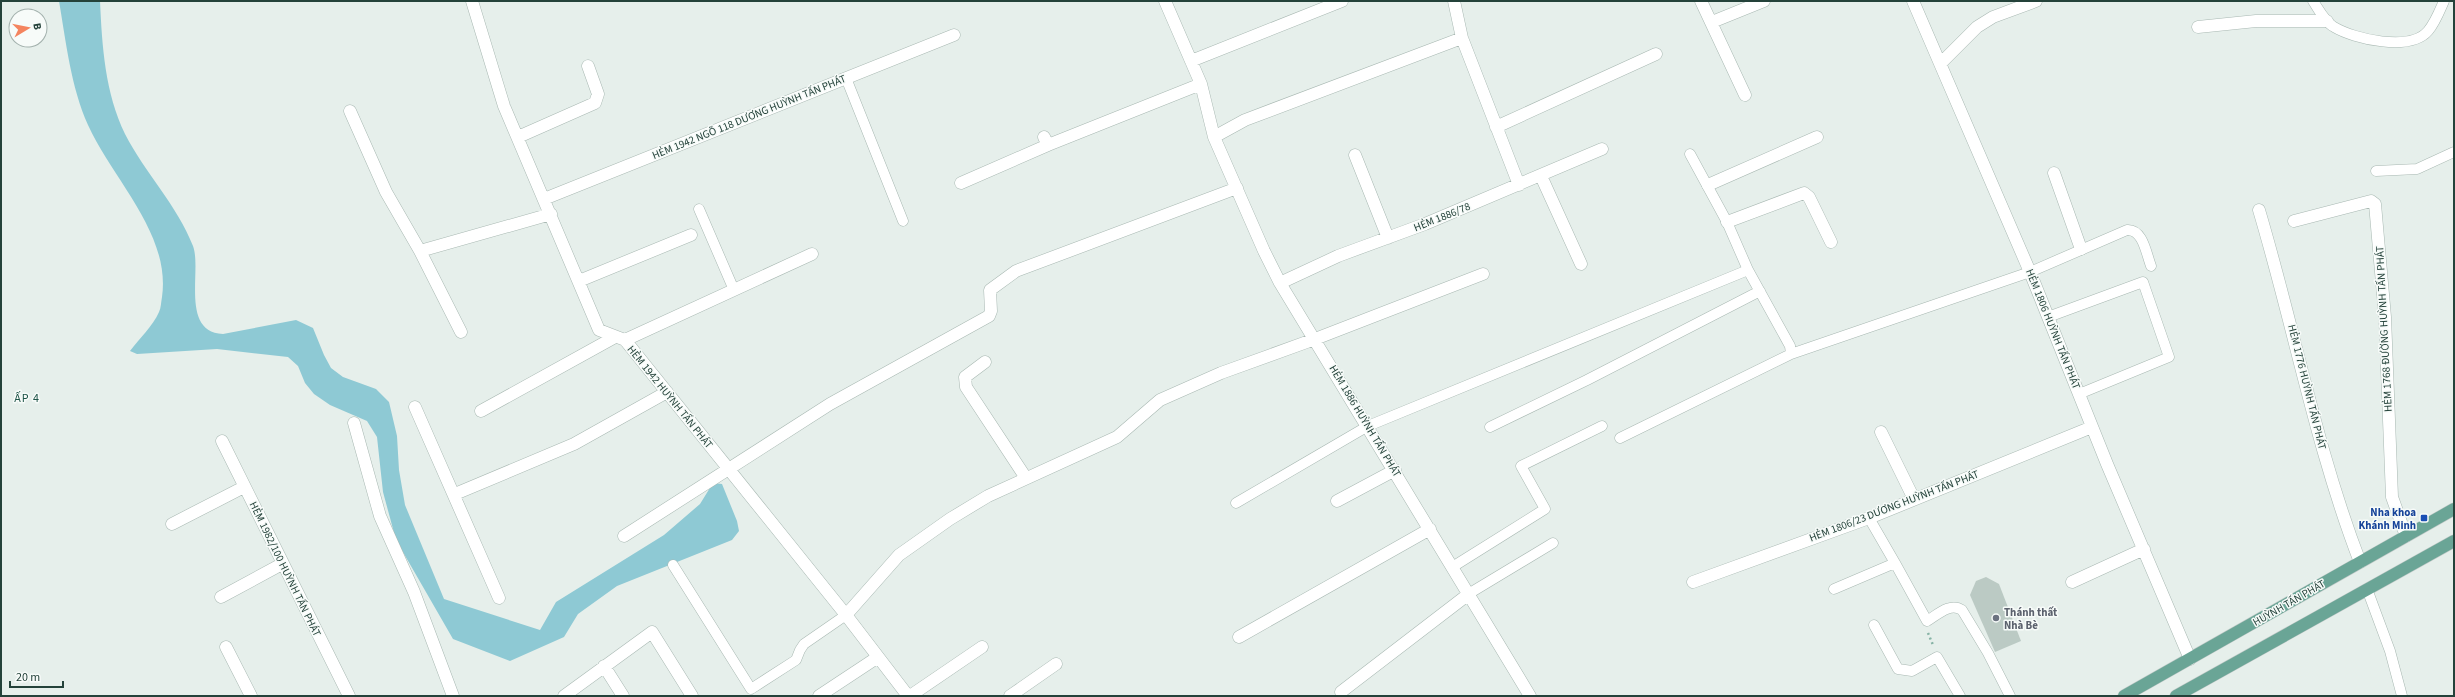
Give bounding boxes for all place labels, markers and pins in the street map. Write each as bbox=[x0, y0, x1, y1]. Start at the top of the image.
place label: Nha khoa Khánh Minh bbox=[2358, 505, 2416, 533]
marker: Nha khoa Khánh Minh bbox=[2419, 513, 2429, 523]
place label: Thánh thất Nhà Bè bbox=[2004, 605, 2058, 633]
marker: Thánh thất Nhà Bè bbox=[1991, 613, 2001, 623]

